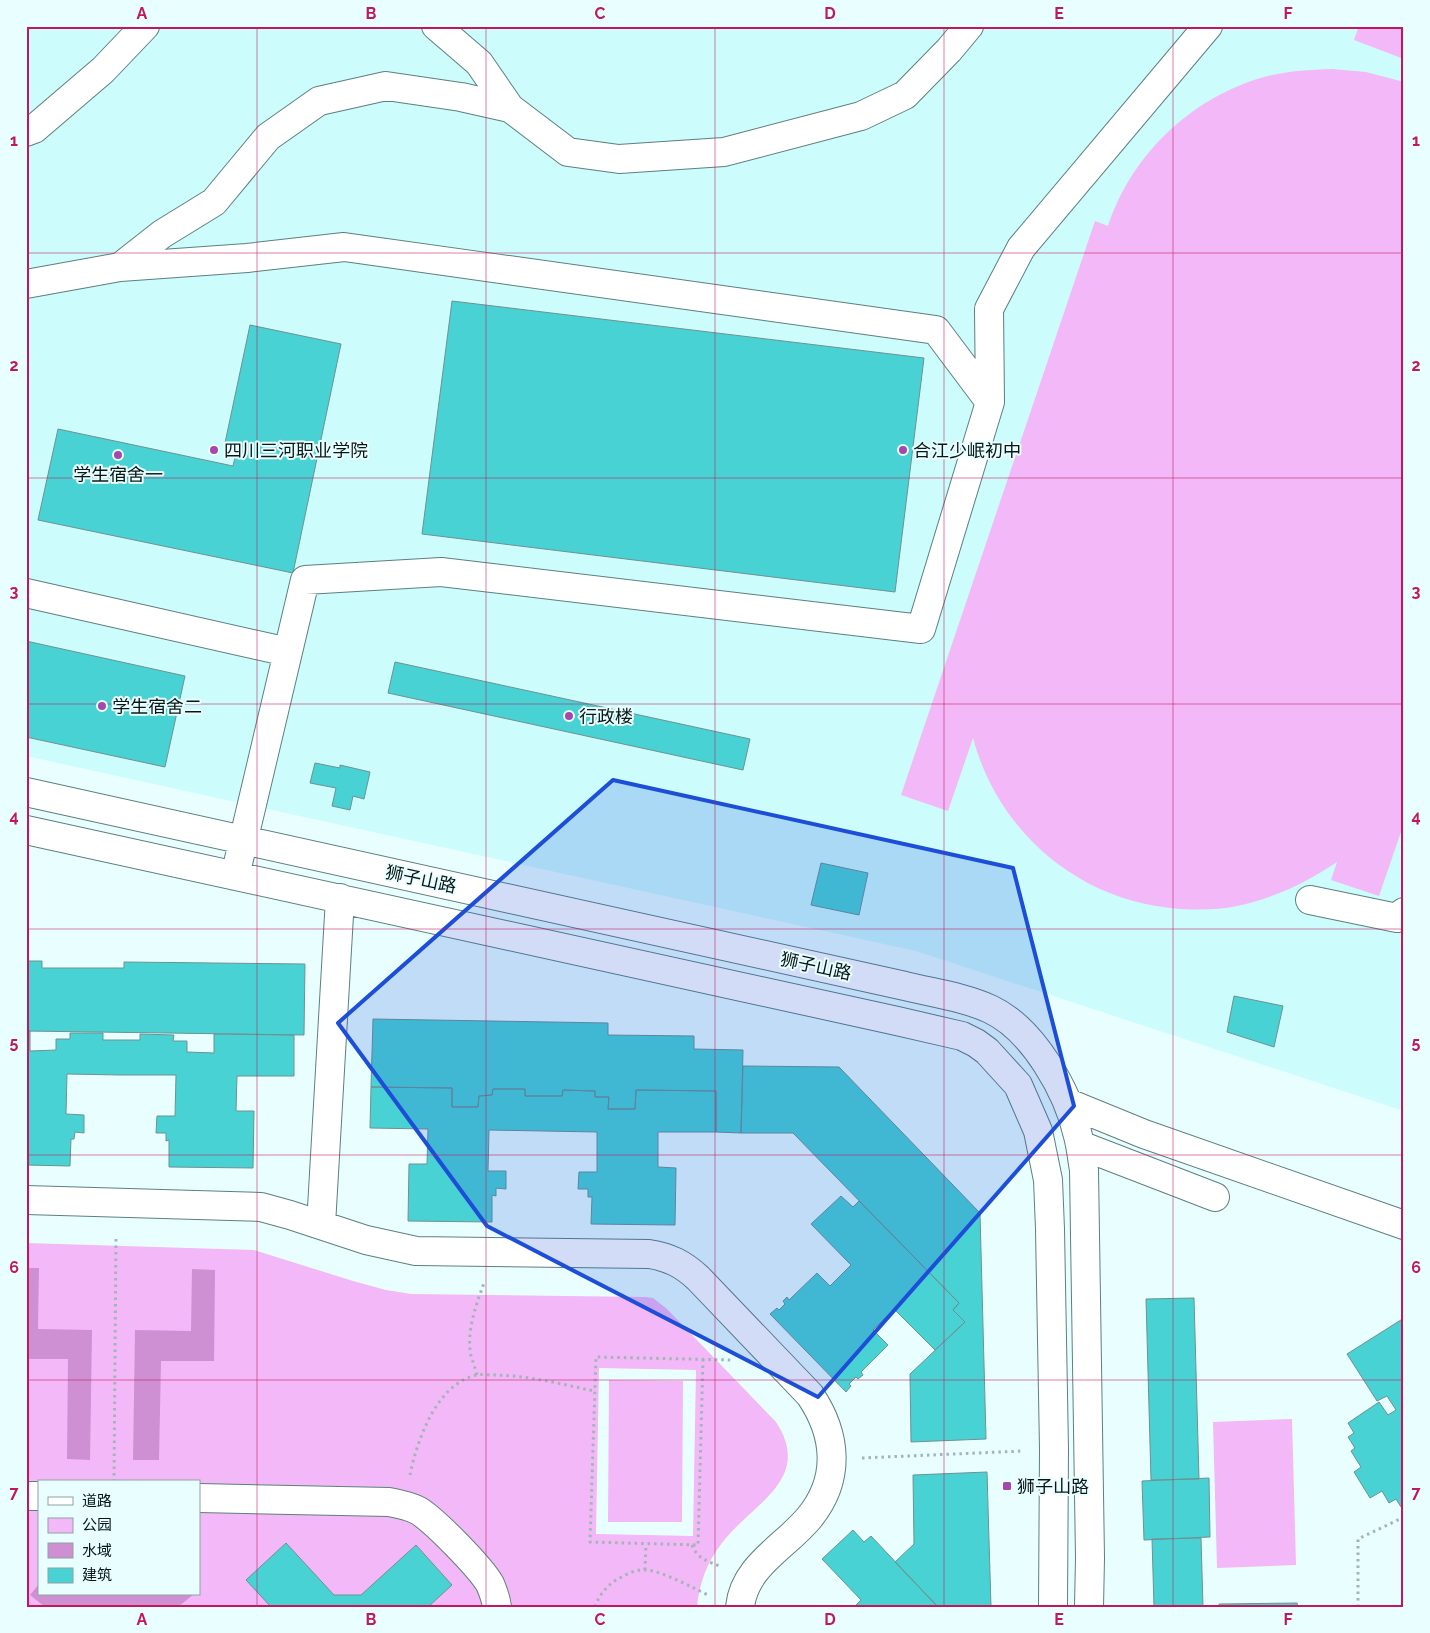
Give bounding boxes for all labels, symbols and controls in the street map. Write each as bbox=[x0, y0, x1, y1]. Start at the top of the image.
text: A bbox=[137, 4, 148, 23]
text: B bbox=[366, 4, 377, 23]
text: C bbox=[595, 4, 606, 23]
text: D bbox=[824, 4, 836, 23]
text: E bbox=[1054, 4, 1064, 23]
text: F bbox=[1283, 4, 1293, 23]
text: 1 bbox=[10, 131, 18, 150]
text: 1 bbox=[1412, 131, 1420, 150]
text: 2 bbox=[9, 356, 19, 375]
text: 2 bbox=[1411, 356, 1421, 375]
place label: 四川三河职业学院 bbox=[224, 440, 368, 461]
place label: 合江少岷初中 bbox=[913, 440, 1021, 461]
marker: 四川三河职业学院 bbox=[208, 444, 220, 456]
marker: 合江少岷初中 bbox=[897, 444, 909, 456]
marker: 学生宿舍一 bbox=[112, 449, 124, 461]
place label: 学生宿舍一 bbox=[73, 464, 163, 485]
text: 3 bbox=[10, 582, 19, 601]
text: 3 bbox=[1412, 582, 1421, 601]
place label: 学生宿舍二 bbox=[112, 696, 202, 717]
marker: 学生宿舍二 bbox=[96, 700, 108, 712]
place label: 行政楼 bbox=[579, 706, 633, 727]
marker: 行政楼 bbox=[563, 710, 575, 722]
text: 4 bbox=[9, 807, 19, 826]
text: 4 bbox=[1411, 807, 1421, 826]
street label: 狮子山路 bbox=[384, 861, 458, 897]
street label: 狮子山路 bbox=[779, 948, 853, 984]
text: 5 bbox=[10, 1033, 19, 1052]
text: 5 bbox=[1412, 1033, 1421, 1052]
text: 6 bbox=[9, 1258, 19, 1277]
text: 6 bbox=[1411, 1258, 1421, 1277]
place label: 狮子山路 bbox=[1017, 1476, 1089, 1497]
legend bbox=[38, 1480, 200, 1596]
marker: 狮子山路 bbox=[1001, 1480, 1013, 1492]
text: 7 bbox=[10, 1483, 19, 1502]
text: 7 bbox=[1412, 1483, 1421, 1502]
text: 道路 bbox=[82, 1492, 112, 1510]
text: 公园 bbox=[82, 1516, 112, 1534]
text: 水域 bbox=[82, 1542, 112, 1560]
text: 建筑 bbox=[82, 1566, 112, 1584]
text: A bbox=[137, 1610, 148, 1629]
text: B bbox=[366, 1610, 377, 1629]
text: C bbox=[595, 1610, 606, 1629]
text: D bbox=[824, 1610, 836, 1629]
text: E bbox=[1054, 1610, 1064, 1629]
text: F bbox=[1283, 1610, 1293, 1629]

